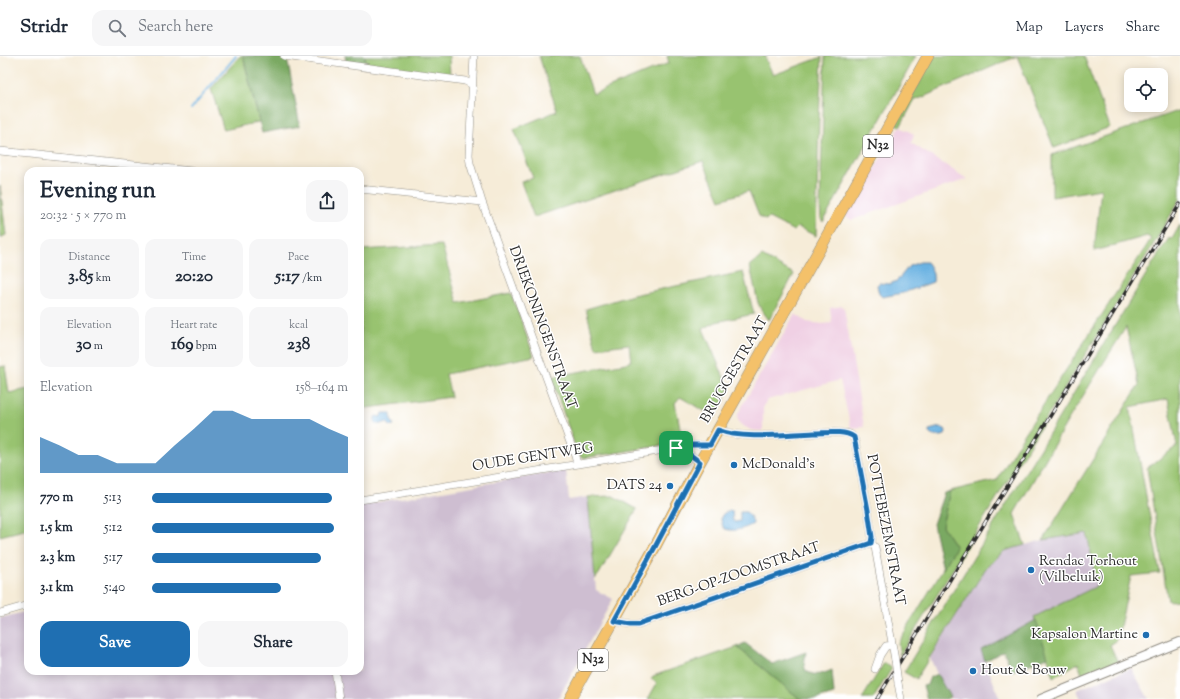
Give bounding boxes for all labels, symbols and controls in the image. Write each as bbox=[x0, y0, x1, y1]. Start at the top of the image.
search box bbox=[92, 10, 372, 46]
text: Stridr bbox=[20, 14, 68, 41]
icon: search bbox=[106, 17, 128, 39]
text: Search here bbox=[138, 17, 213, 38]
text: Map bbox=[1016, 18, 1043, 38]
text: Layers bbox=[1065, 18, 1103, 38]
text: Share bbox=[1125, 18, 1160, 38]
map controls bbox=[1124, 68, 1168, 112]
button: locate bbox=[1124, 68, 1168, 112]
road number: N32 bbox=[863, 135, 893, 157]
text: Evening run bbox=[40, 176, 156, 208]
button: share bbox=[306, 180, 348, 222]
text: 20:32 · 5 × 770 m bbox=[40, 207, 126, 225]
street label: DRIEKONINGENSTRAAT bbox=[503, 243, 581, 413]
text: Distance bbox=[69, 249, 110, 265]
text: Time bbox=[182, 249, 206, 265]
text: Pace bbox=[288, 249, 309, 265]
text: 3.85 bbox=[68, 265, 93, 289]
text: 20:20 bbox=[175, 265, 213, 289]
text: 5:17 bbox=[275, 265, 300, 289]
text: km bbox=[93, 270, 111, 286]
text: /km bbox=[300, 270, 322, 286]
street label: BRUGGESTRAAT bbox=[696, 313, 774, 427]
text: Elevation bbox=[67, 317, 112, 333]
text: Heart rate bbox=[171, 317, 217, 333]
text: kcal bbox=[289, 317, 308, 333]
text: 30 bbox=[76, 333, 91, 357]
text: 169 bbox=[171, 333, 194, 357]
text: 238 bbox=[287, 333, 310, 357]
text: m bbox=[91, 338, 103, 354]
text: bpm bbox=[194, 338, 217, 354]
text: Elevation bbox=[40, 379, 93, 397]
text: 158–164 m bbox=[296, 379, 348, 397]
pin bbox=[659, 431, 693, 465]
icon: arrive bbox=[665, 437, 687, 459]
street label: OUDE GENTWEG bbox=[471, 438, 595, 477]
street label: POTTEBEZEMSTRAAT bbox=[861, 453, 910, 608]
place label: McDonald's bbox=[742, 455, 815, 475]
marker: McDonald's bbox=[729, 460, 739, 470]
place label: DATS 24 bbox=[607, 476, 662, 496]
marker: DATS 24 bbox=[665, 481, 675, 491]
text: 770 m bbox=[40, 489, 73, 507]
text: 5:13 bbox=[104, 489, 122, 507]
text: 1.5 km bbox=[40, 519, 73, 537]
text: 5:12 bbox=[104, 519, 122, 537]
street label: BERG-OP-ZOOMSTRAAT bbox=[655, 538, 823, 612]
text: 2.3 km bbox=[40, 549, 75, 567]
text: 5:17 bbox=[104, 549, 123, 567]
place label: Rendac Torhout (Vilbeluik) bbox=[1039, 552, 1137, 588]
marker: Rendac Torhout (Vilbeluik) bbox=[1026, 565, 1036, 575]
text: 3.1 km bbox=[40, 579, 74, 597]
text: 5:40 bbox=[104, 579, 125, 597]
button: Save bbox=[40, 621, 190, 667]
button: Share bbox=[198, 621, 348, 667]
place label: Kapsalon Martine bbox=[1031, 625, 1138, 645]
marker: Kapsalon Martine bbox=[1141, 630, 1151, 640]
road number: N32 bbox=[578, 649, 608, 671]
place label: Hout & Bouw bbox=[981, 661, 1067, 681]
marker: Hout & Bouw bbox=[968, 666, 978, 676]

